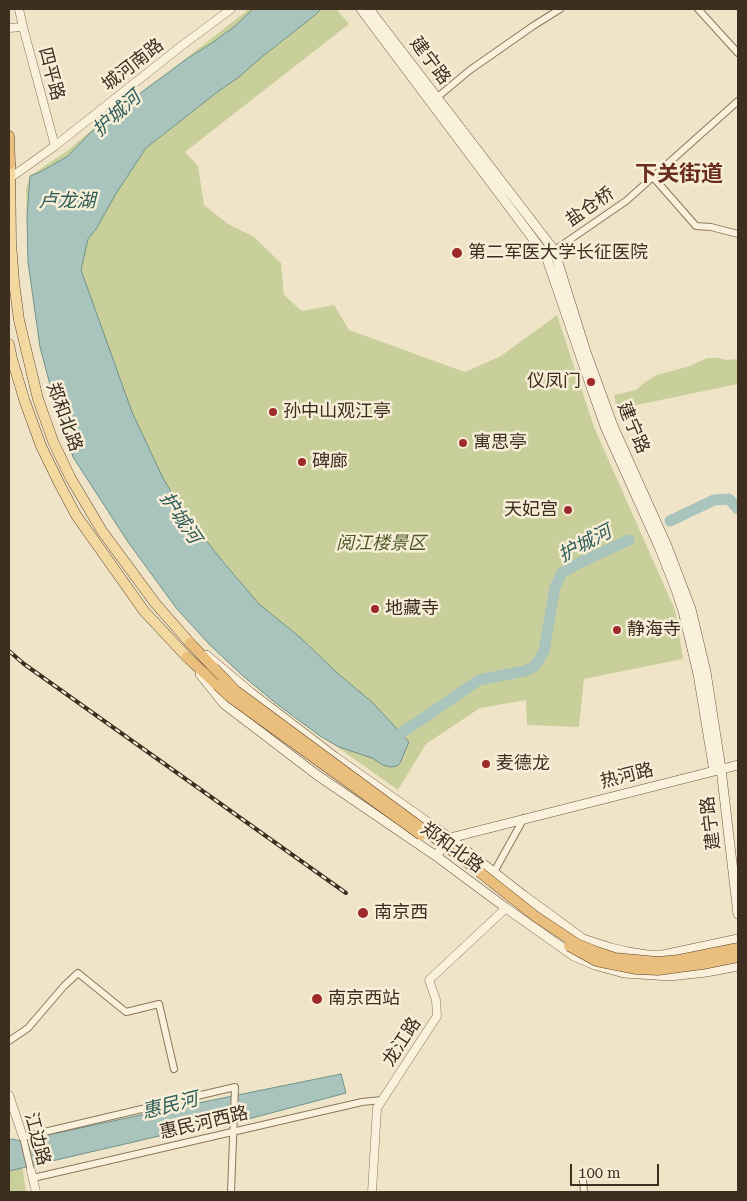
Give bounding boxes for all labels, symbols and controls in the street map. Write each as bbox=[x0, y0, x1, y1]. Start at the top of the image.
street label: 建宁路 bbox=[405, 33, 455, 89]
street label: 城河南路 bbox=[98, 34, 168, 96]
street label: 四平路 bbox=[34, 45, 68, 103]
water label: 护城河 bbox=[88, 86, 146, 142]
district label: 下关街道 bbox=[635, 162, 723, 188]
street label: 盐仓桥 bbox=[562, 183, 618, 231]
water label: 卢龙湖 bbox=[39, 190, 95, 212]
place label: 第二军医大学长征医院 bbox=[468, 242, 648, 264]
marker: 第二军医大学长征医院 bbox=[450, 246, 464, 260]
place label: 仪凤门 bbox=[527, 371, 581, 393]
marker: 仪凤门 bbox=[585, 376, 597, 388]
street label: 郑和北路 bbox=[42, 379, 86, 455]
street label: 建宁路 bbox=[613, 399, 653, 457]
place label: 孙中山观江亭 bbox=[283, 401, 391, 423]
marker: 孙中山观江亭 bbox=[267, 406, 279, 418]
place label: 寓思亭 bbox=[473, 432, 527, 454]
marker: 寓思亭 bbox=[457, 437, 469, 449]
place label: 碑廊 bbox=[312, 451, 348, 473]
marker: 碑廊 bbox=[296, 456, 308, 468]
water label: 护城河 bbox=[155, 488, 205, 548]
place label: 天妃宫 bbox=[504, 499, 558, 521]
marker: 天妃宫 bbox=[562, 504, 574, 516]
water label: 护城河 bbox=[554, 521, 616, 567]
park label: 阅江楼景区 bbox=[336, 533, 426, 555]
place label: 地藏寺 bbox=[385, 598, 439, 620]
marker: 地藏寺 bbox=[369, 603, 381, 615]
place label: 静海寺 bbox=[627, 619, 681, 641]
marker: 静海寺 bbox=[611, 624, 623, 636]
place label: 麦德龙 bbox=[496, 753, 550, 775]
marker: 麦德龙 bbox=[480, 758, 492, 770]
street label: 热河路 bbox=[598, 759, 656, 793]
street label: 建宁路 bbox=[697, 795, 725, 851]
street label: 郑和北路 bbox=[417, 818, 487, 878]
place label: 南京西 bbox=[374, 902, 428, 924]
marker: 南京西 bbox=[356, 906, 370, 920]
place label: 南京西站 bbox=[328, 988, 400, 1010]
marker: 南京西站 bbox=[310, 992, 324, 1006]
street label: 龙江路 bbox=[378, 1013, 426, 1071]
water label: 惠民河 bbox=[140, 1088, 200, 1124]
street label: 惠民河西路 bbox=[158, 1102, 250, 1144]
street label: 江边路 bbox=[20, 1110, 54, 1168]
scale bar bbox=[572, 1154, 661, 1186]
text: 100 m bbox=[578, 1164, 621, 1182]

